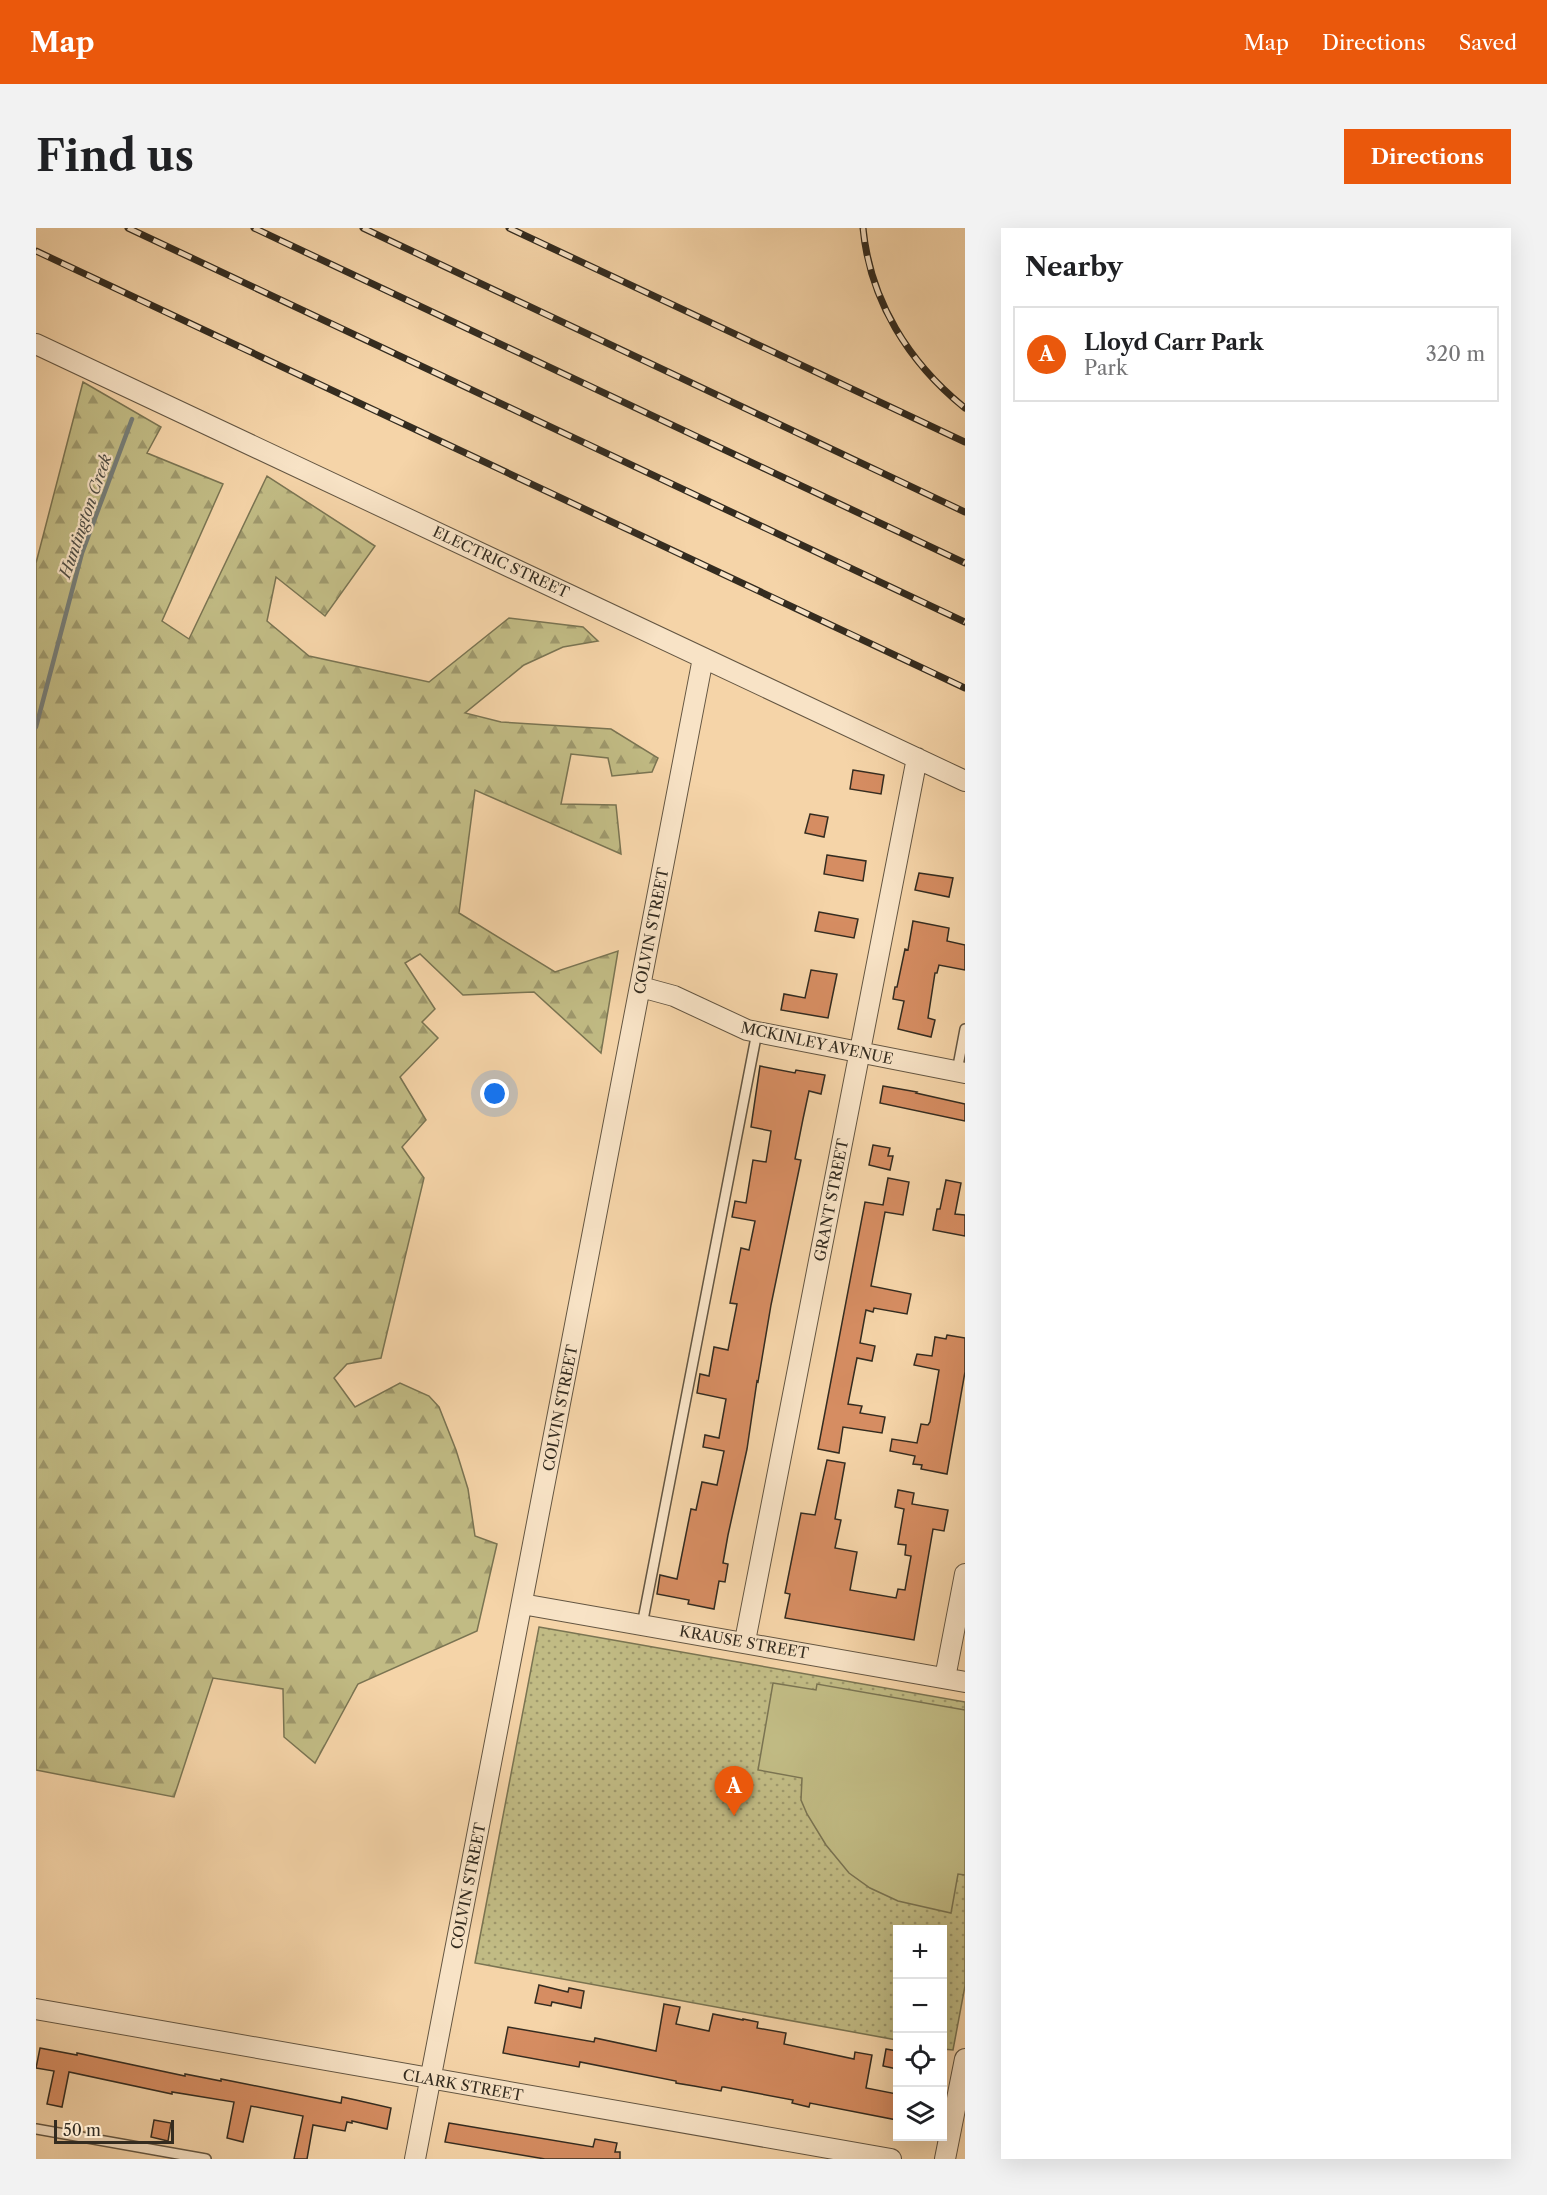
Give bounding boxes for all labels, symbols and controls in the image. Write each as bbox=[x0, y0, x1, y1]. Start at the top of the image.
text: Map bbox=[30, 25, 94, 59]
text: Map bbox=[1244, 30, 1289, 55]
text: Directions bbox=[1322, 30, 1426, 55]
text: Saved bbox=[1459, 30, 1517, 55]
button: Directions bbox=[1344, 129, 1511, 184]
text: Find us bbox=[36, 130, 194, 182]
text: Nearby bbox=[1025, 251, 1123, 283]
text: Lloyd Carr Park bbox=[1084, 329, 1264, 356]
text: A bbox=[1039, 342, 1054, 366]
text: 320 m bbox=[1426, 342, 1485, 366]
text: Park bbox=[1084, 356, 1127, 380]
water label: Huntington Creek bbox=[54, 451, 116, 583]
street label: ELECTRIC STREET bbox=[430, 522, 573, 602]
street label: COLVIN STREET bbox=[629, 865, 673, 996]
street label: MCKINLEY AVENUE bbox=[739, 1018, 895, 1068]
your location bbox=[480, 1079, 509, 1108]
street label: GRANT STREET bbox=[810, 1136, 852, 1263]
street label: COLVIN STREET bbox=[538, 1342, 582, 1473]
street label: KRAUSE STREET bbox=[678, 1621, 811, 1663]
pin: A bbox=[714, 1766, 754, 1816]
street label: COLVIN STREET bbox=[446, 1820, 490, 1951]
map controls bbox=[893, 1925, 947, 2141]
button: + bbox=[893, 1925, 947, 1979]
button: − bbox=[893, 1979, 947, 2033]
button: locate bbox=[893, 2033, 947, 2087]
street label: CLARK STREET bbox=[401, 2065, 525, 2105]
button: layers bbox=[893, 2087, 947, 2141]
scale bar bbox=[54, 2117, 174, 2144]
text: 50 m bbox=[63, 2120, 101, 2140]

